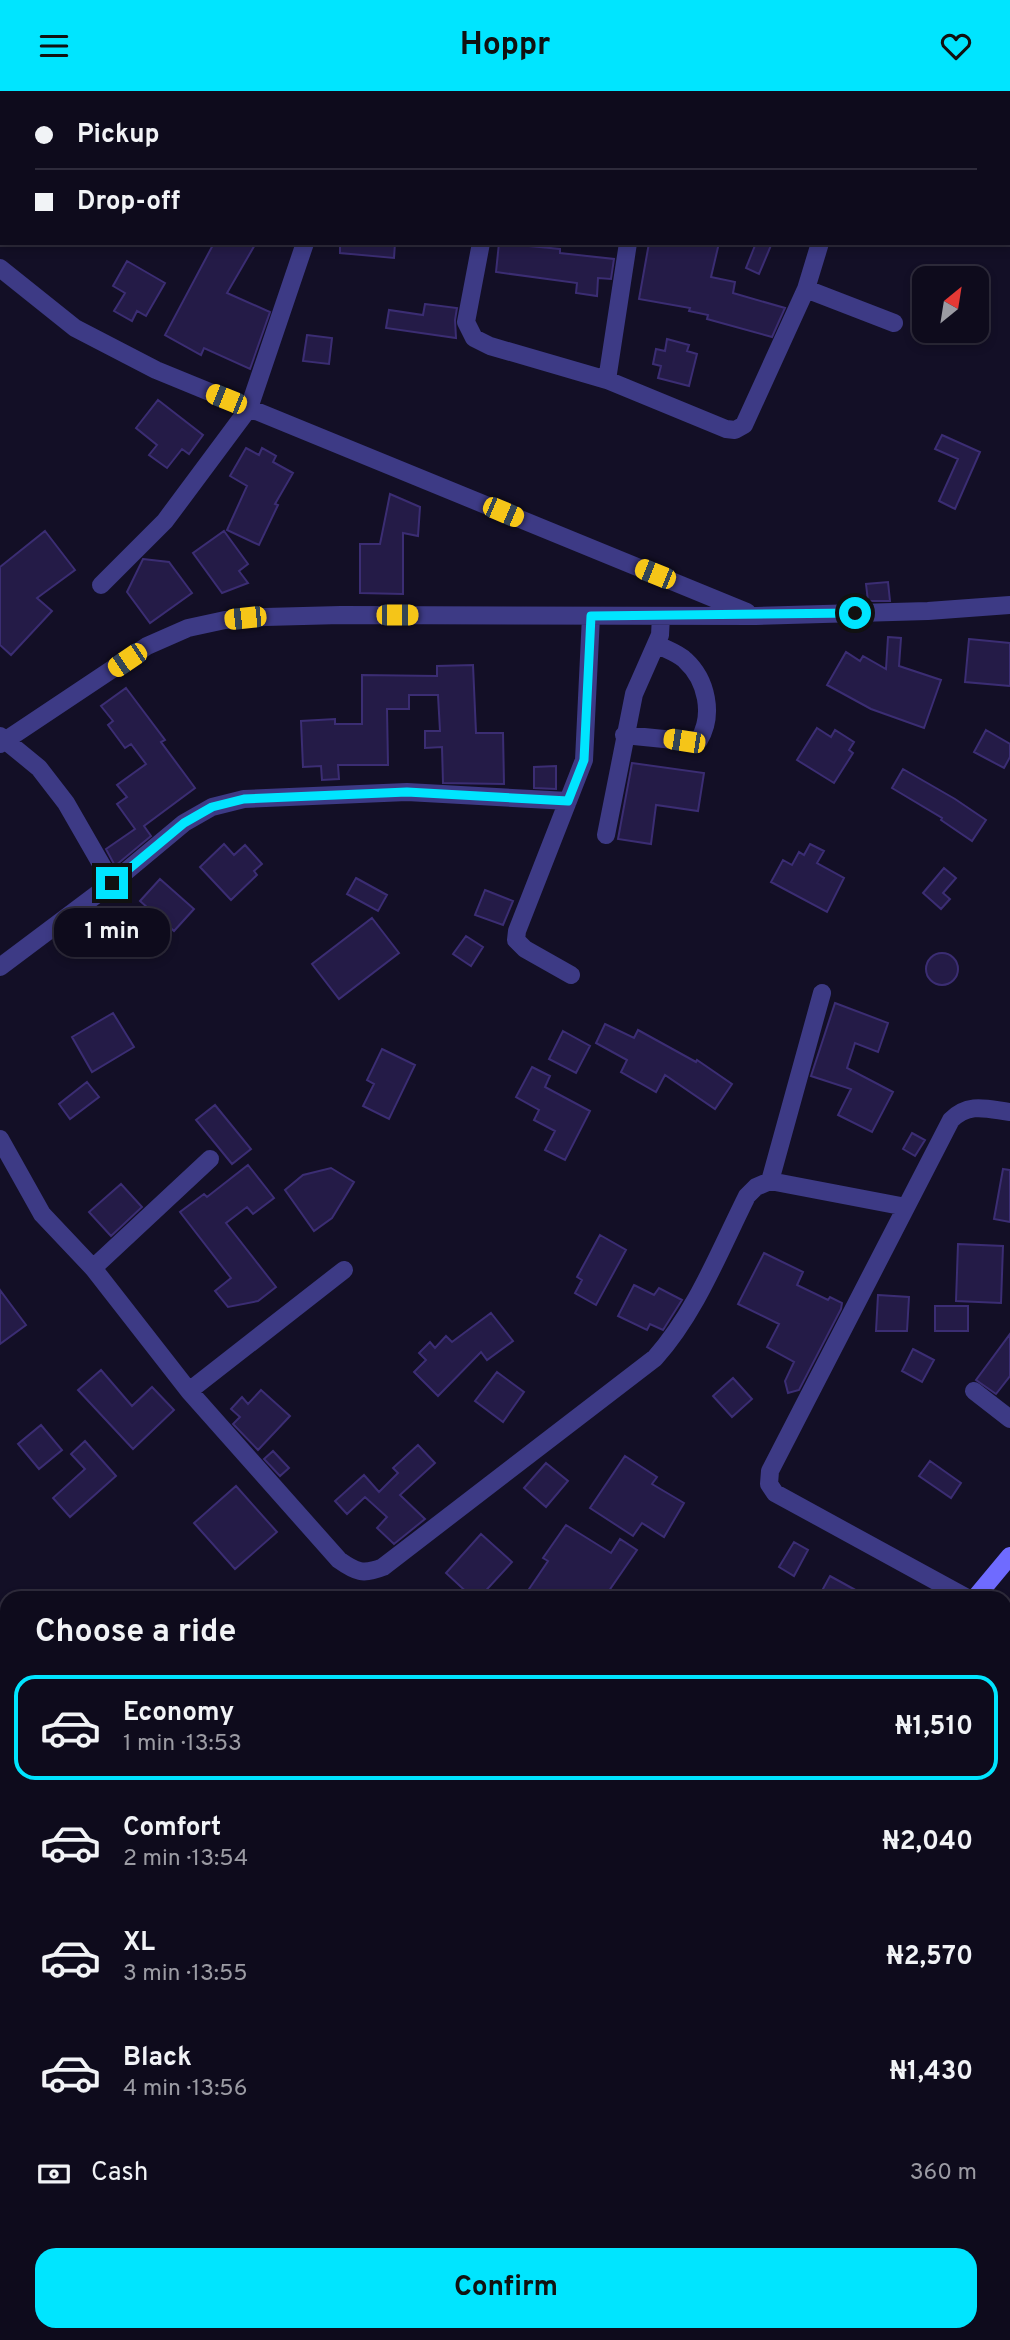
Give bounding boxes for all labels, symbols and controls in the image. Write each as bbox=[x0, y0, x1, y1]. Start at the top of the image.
text: Hoppr bbox=[460, 26, 550, 66]
icon: menu bbox=[35, 27, 73, 65]
icon: heart bbox=[937, 27, 975, 65]
text: Pickup bbox=[77, 119, 160, 152]
text: Drop-off bbox=[77, 186, 180, 219]
north arrow bbox=[912, 266, 989, 343]
map controls bbox=[912, 266, 989, 343]
car bbox=[203, 381, 250, 417]
car bbox=[480, 494, 527, 530]
car bbox=[632, 556, 679, 592]
route start bbox=[839, 597, 871, 629]
car bbox=[224, 605, 267, 631]
car bbox=[377, 605, 419, 626]
car bbox=[104, 640, 151, 680]
car bbox=[662, 727, 707, 755]
route end bbox=[96, 867, 128, 899]
callout: 1 min bbox=[54, 907, 170, 957]
text: 1 min bbox=[84, 918, 140, 947]
text: Choose a ride bbox=[35, 1613, 236, 1653]
icon: car bbox=[39, 1696, 102, 1759]
text: Economy bbox=[123, 1697, 234, 1730]
text: ₦1,510 bbox=[895, 1711, 973, 1744]
text: 1 min · 13:53 bbox=[123, 1730, 242, 1759]
icon: car bbox=[39, 1811, 102, 1874]
text: Comfort bbox=[123, 1812, 221, 1845]
text: ₦2,040 bbox=[882, 1826, 973, 1859]
text: 2 min · 13:54 bbox=[123, 1845, 248, 1874]
icon: car bbox=[39, 1926, 102, 1989]
text: XL bbox=[123, 1927, 155, 1960]
text: ₦2,570 bbox=[886, 1941, 973, 1974]
text: 3 min · 13:55 bbox=[123, 1960, 248, 1989]
icon: car bbox=[39, 2041, 102, 2104]
text: Black bbox=[123, 2042, 192, 2075]
text: ₦1,430 bbox=[889, 2056, 973, 2089]
text: 4 min · 13:56 bbox=[123, 2075, 247, 2104]
icon: cash bbox=[35, 2155, 73, 2193]
text: Cash bbox=[91, 2157, 148, 2190]
text: 360 m bbox=[910, 2159, 977, 2188]
button: Confirm bbox=[35, 2248, 977, 2328]

